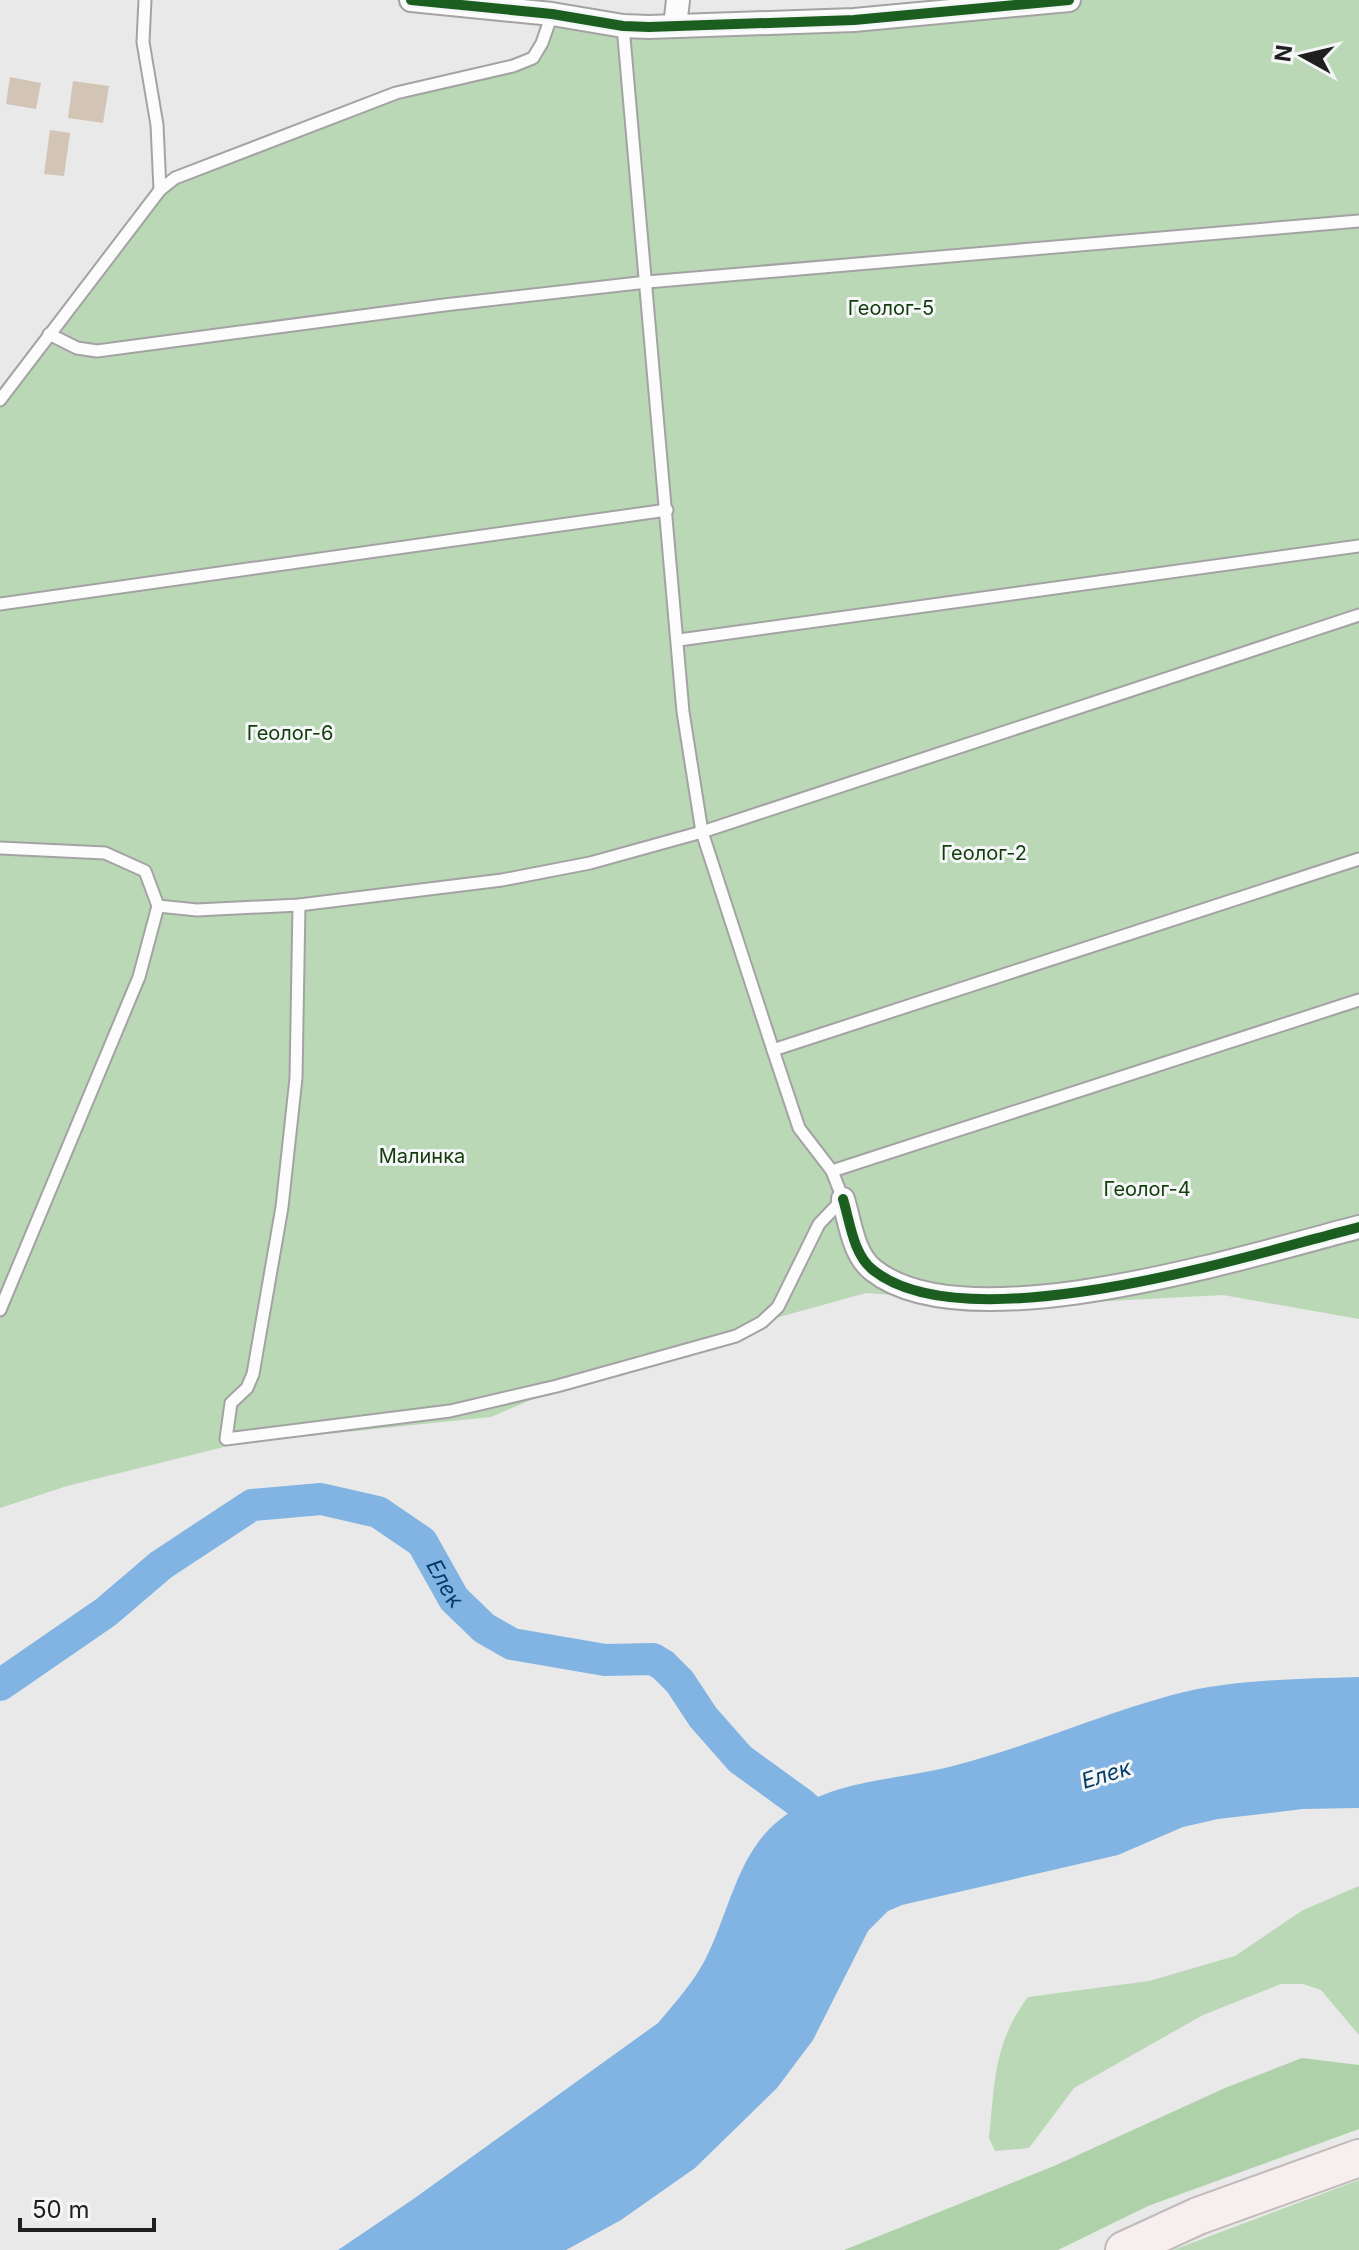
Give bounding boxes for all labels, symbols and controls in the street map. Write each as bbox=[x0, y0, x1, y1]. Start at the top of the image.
north arrow bbox=[1263, 16, 1343, 96]
text: N bbox=[1269, 43, 1297, 63]
park label: Геолог-5 bbox=[848, 296, 934, 320]
park label: Геолог-6 bbox=[247, 721, 333, 745]
park label: Геолог-2 bbox=[941, 841, 1027, 865]
park label: Малинка bbox=[379, 1144, 465, 1168]
park label: Геолог-4 bbox=[1103, 1177, 1191, 1201]
water label: Елек bbox=[421, 1555, 469, 1614]
water label: Елек bbox=[1078, 1754, 1135, 1794]
scale bar bbox=[20, 2182, 154, 2232]
text: 50 m bbox=[32, 2195, 90, 2224]

